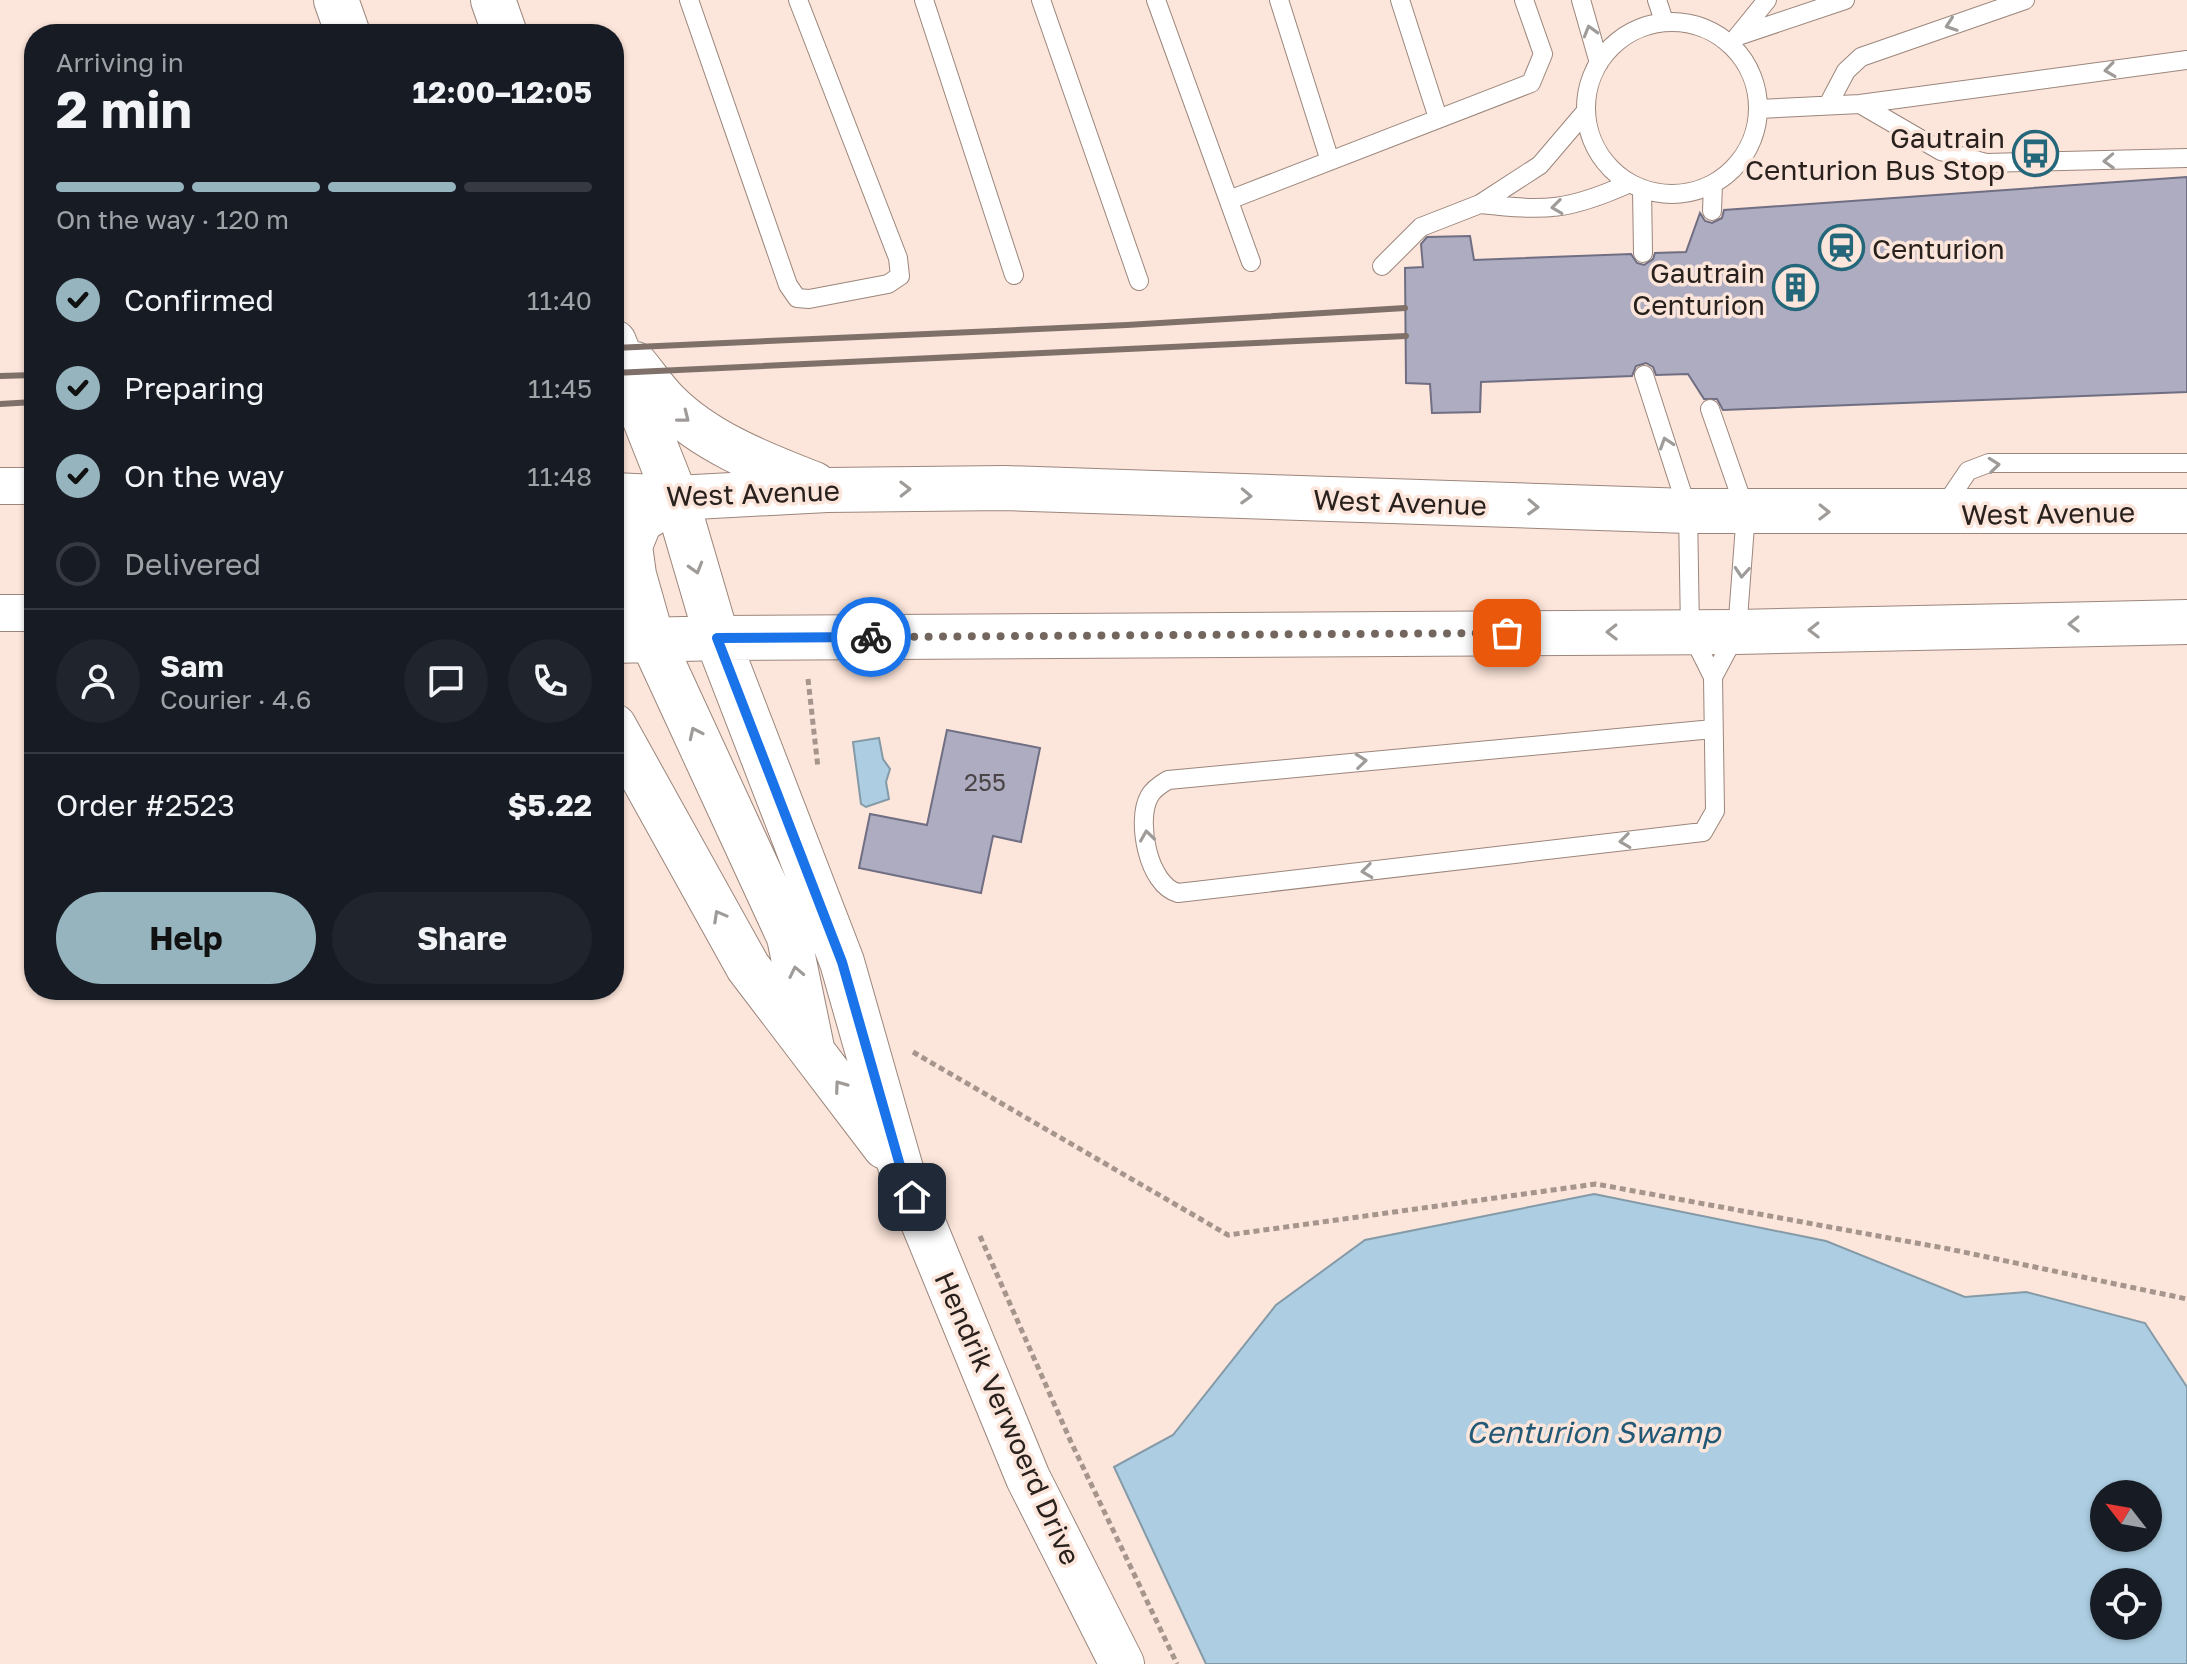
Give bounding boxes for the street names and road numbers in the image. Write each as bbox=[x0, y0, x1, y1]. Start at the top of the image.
street label: West Avenue bbox=[666, 473, 840, 513]
street label: West Avenue bbox=[1313, 482, 1487, 522]
street label: West Avenue bbox=[1961, 495, 2135, 531]
street label: Hendrik Verwoerd Drive bbox=[928, 1266, 1088, 1570]

